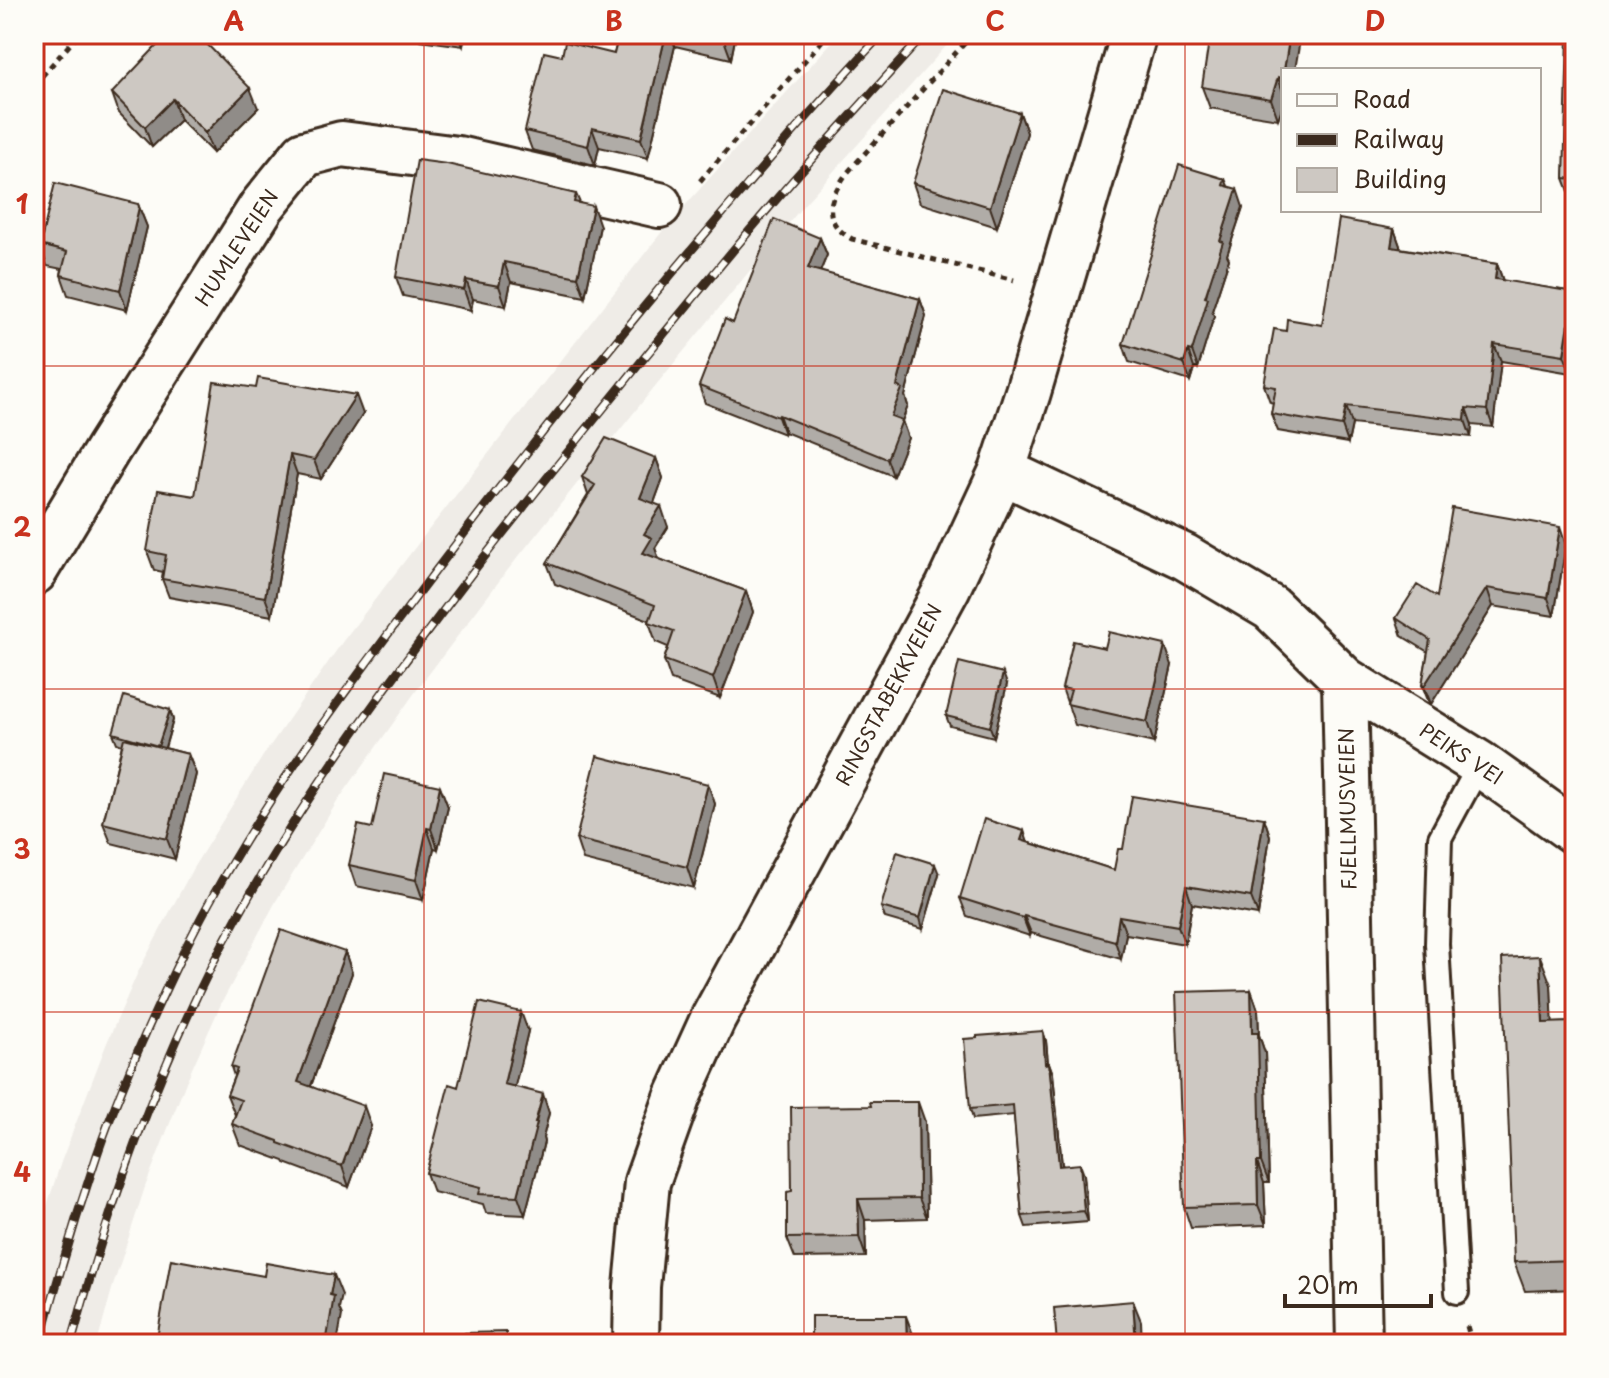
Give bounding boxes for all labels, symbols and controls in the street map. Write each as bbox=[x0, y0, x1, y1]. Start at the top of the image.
text: A bbox=[224, 1, 244, 40]
text: B bbox=[605, 1, 623, 40]
text: C bbox=[985, 1, 1005, 40]
text: D bbox=[1365, 1, 1385, 40]
legend bbox=[1281, 68, 1541, 212]
text: Road bbox=[1353, 80, 1411, 116]
text: Railway bbox=[1353, 120, 1444, 156]
text: Building bbox=[1353, 160, 1447, 196]
street label: HUMLEVEIEN bbox=[187, 183, 285, 312]
text: 1 bbox=[16, 184, 28, 223]
text: 2 bbox=[13, 507, 31, 546]
street label: RINGSTABEKKVEIEN bbox=[827, 598, 949, 791]
street label: PEIKS VEI bbox=[1414, 715, 1509, 791]
street label: FJELLMUSVEIEN bbox=[1331, 728, 1363, 891]
text: 3 bbox=[13, 829, 31, 868]
text: 4 bbox=[13, 1152, 31, 1191]
scale bar bbox=[1285, 1258, 1431, 1308]
text: 20 m bbox=[1297, 1266, 1359, 1302]

